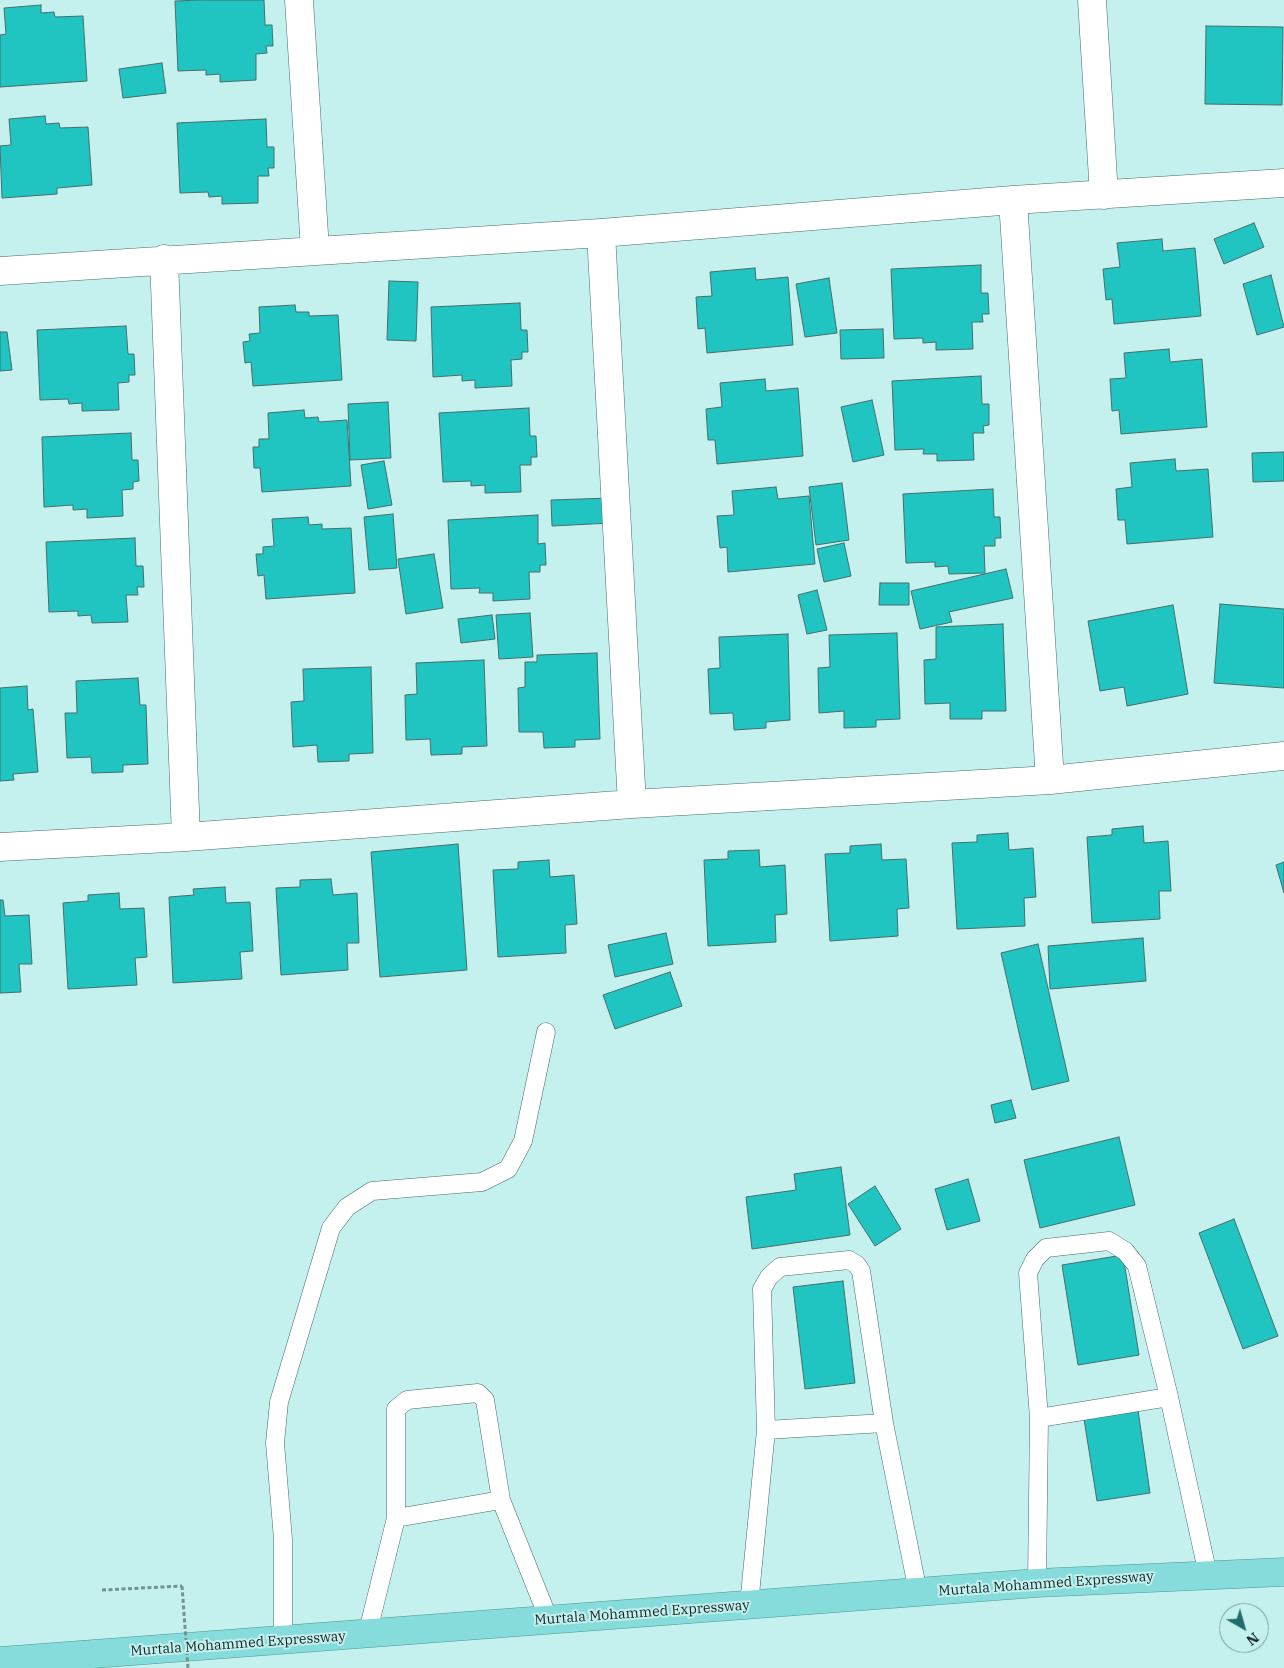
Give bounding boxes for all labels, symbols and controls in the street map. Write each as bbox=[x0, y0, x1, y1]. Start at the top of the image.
street label: Murtala Mohammed Expressway bbox=[938, 1568, 1154, 1600]
street label: Murtala Mohammed Expressway bbox=[534, 1597, 750, 1629]
north arrow bbox=[1219, 1603, 1269, 1653]
street label: Murtala Mohammed Expressway bbox=[130, 1628, 346, 1660]
text: N bbox=[1243, 1629, 1263, 1650]

